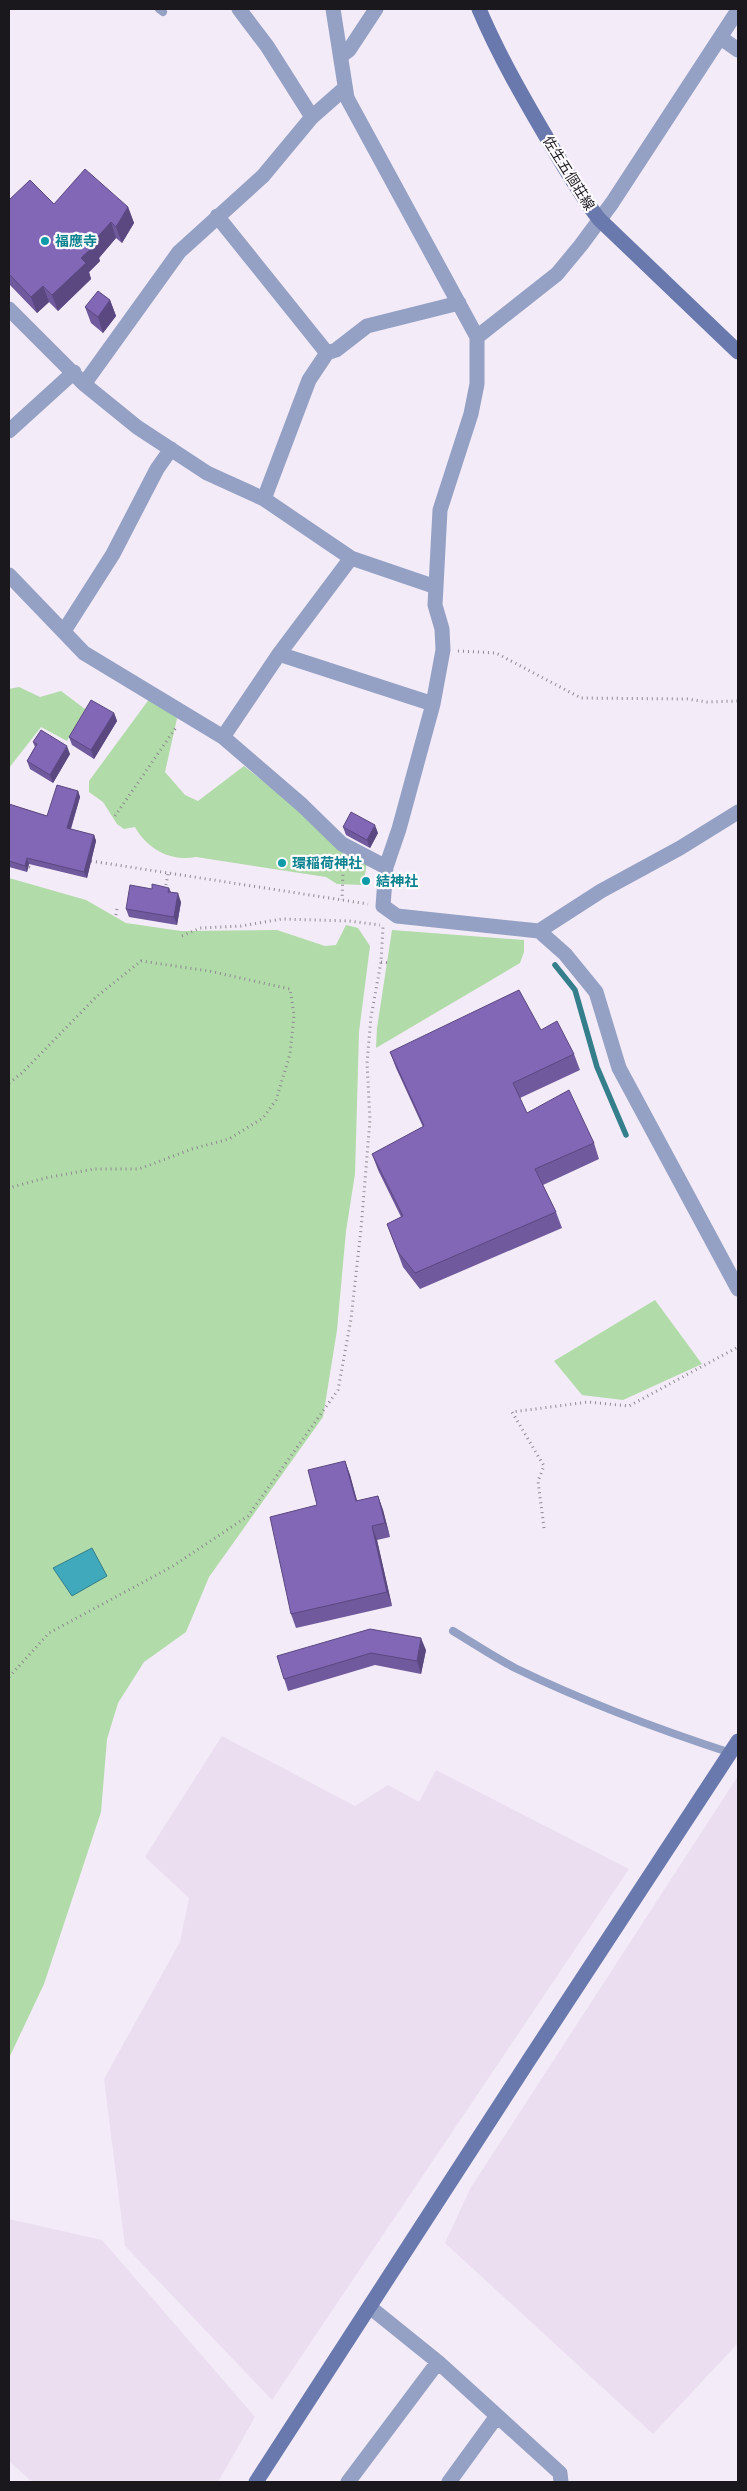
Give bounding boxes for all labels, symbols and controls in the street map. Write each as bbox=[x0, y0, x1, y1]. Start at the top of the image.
street label: 佐生五個荘線 bbox=[540, 133, 598, 213]
place label: 福應寺 bbox=[55, 233, 97, 249]
marker: 福應寺 bbox=[39, 235, 51, 247]
place label: 環稲荷神社 bbox=[292, 855, 362, 871]
marker: 環稲荷神社 bbox=[276, 857, 288, 869]
place label: 結神社 bbox=[376, 873, 418, 889]
marker: 結神社 bbox=[360, 875, 372, 887]

